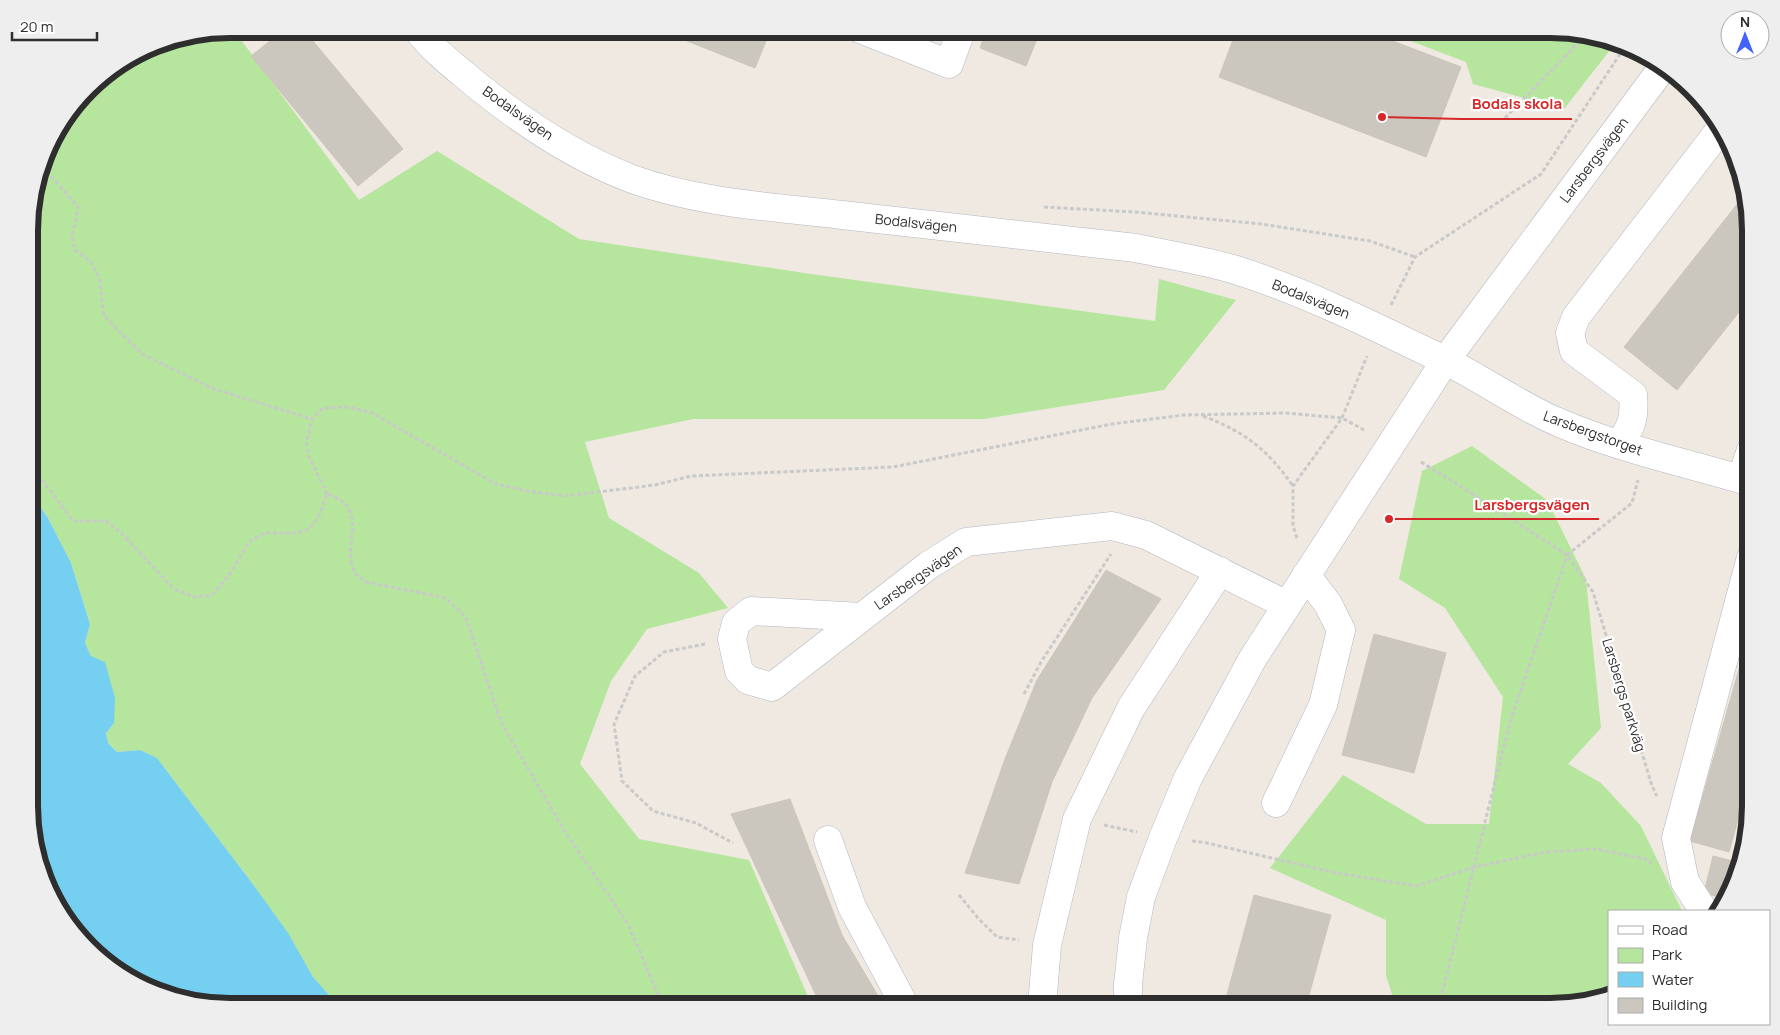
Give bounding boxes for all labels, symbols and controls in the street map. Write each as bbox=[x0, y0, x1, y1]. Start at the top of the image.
scale bar bbox=[12, 10, 98, 42]
north arrow bbox=[1720, 10, 1770, 60]
text: N bbox=[1740, 12, 1750, 31]
text: 20 m bbox=[20, 16, 53, 37]
street label: Bodalsvägen bbox=[479, 81, 557, 144]
callout: Bodals skola bbox=[1461, 89, 1572, 119]
text: Bodals skola bbox=[1472, 93, 1562, 114]
street label: Larsbergsvägen bbox=[1555, 113, 1632, 206]
street label: Bodalsvägen bbox=[874, 209, 958, 236]
street label: Bodalsvägen bbox=[1269, 274, 1353, 323]
street label: Larsbergstorget bbox=[1541, 406, 1646, 459]
callout: Larsbergsvägen bbox=[1464, 489, 1599, 519]
text: Larsbergsvägen bbox=[1474, 494, 1590, 515]
street label: Larsbergsvägen bbox=[870, 539, 965, 614]
street label: Larsbergs parkväg bbox=[1598, 636, 1651, 754]
legend bbox=[1608, 910, 1770, 1025]
text: Road bbox=[1652, 919, 1688, 940]
text: Park bbox=[1652, 944, 1682, 965]
text: Water bbox=[1652, 969, 1694, 990]
text: Building bbox=[1652, 994, 1707, 1015]

